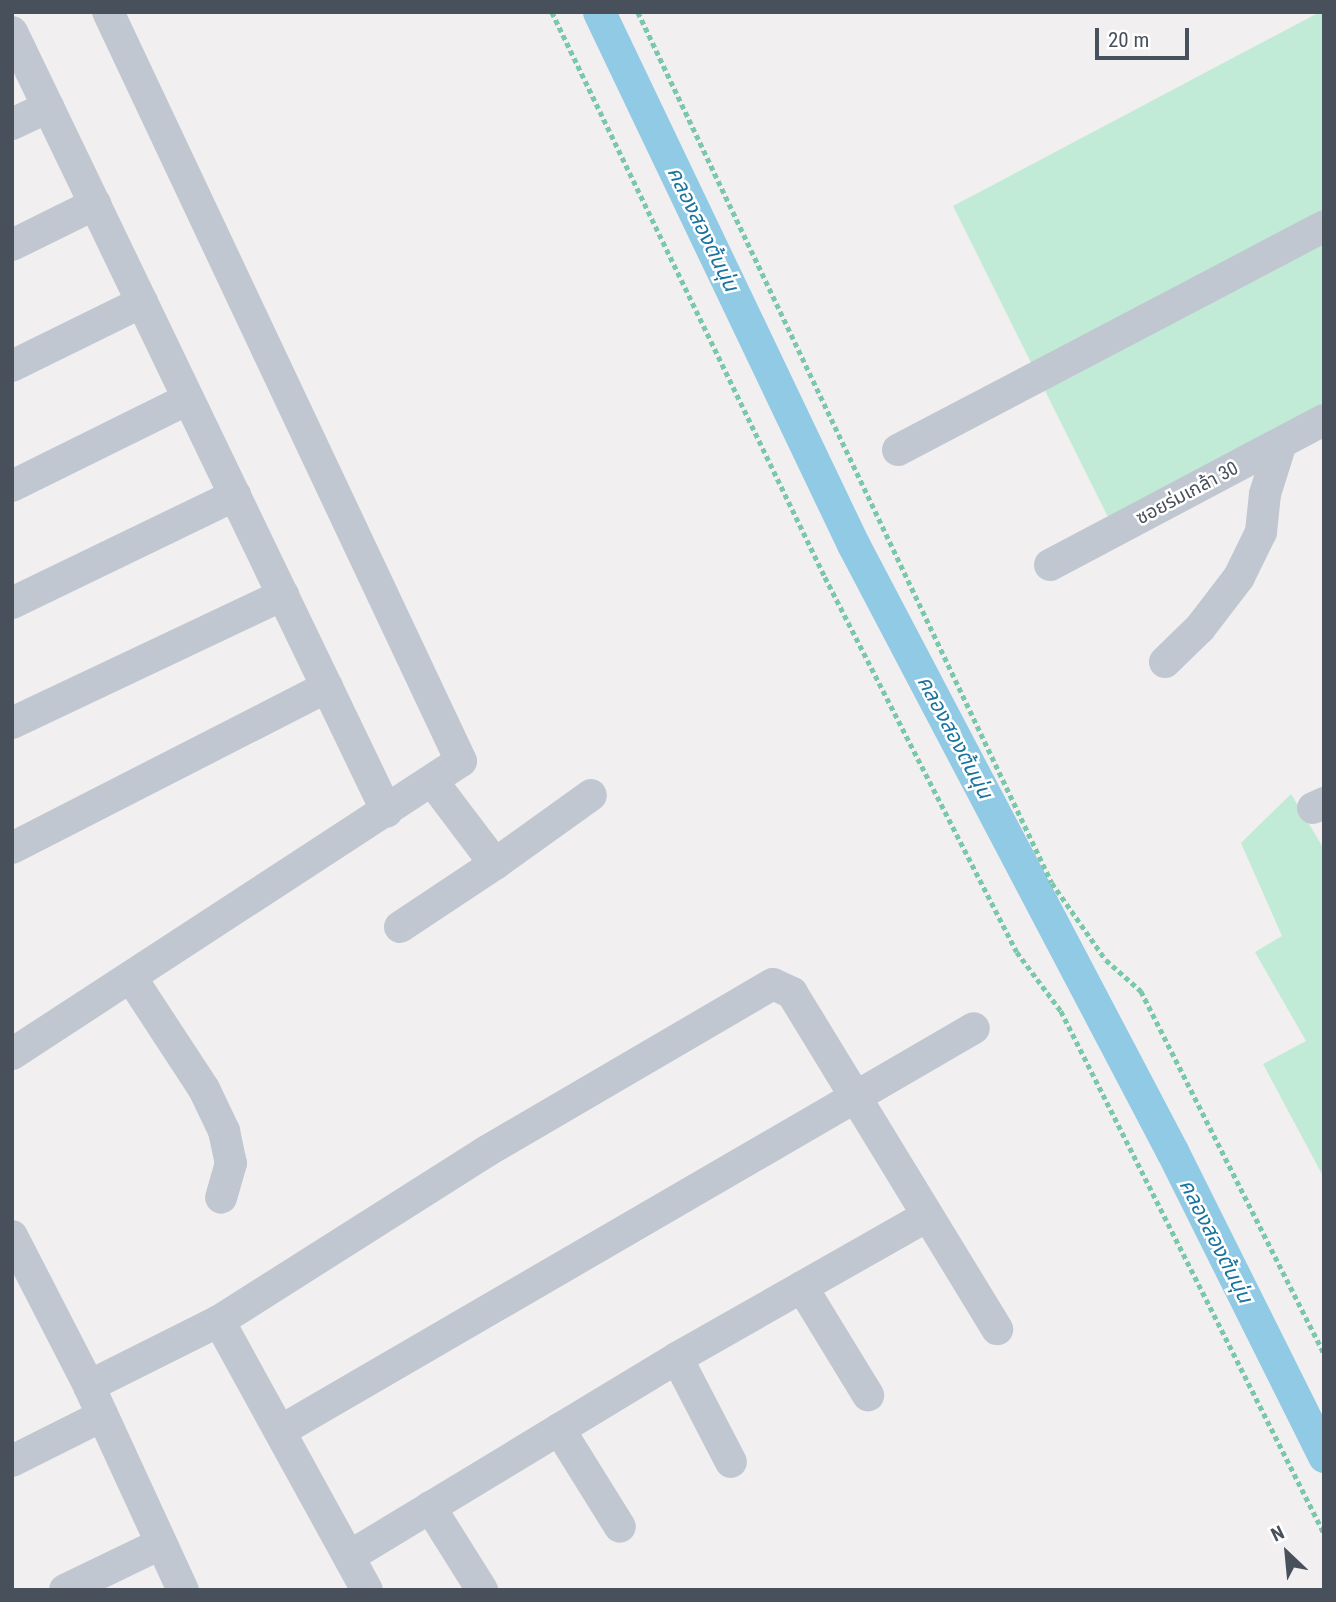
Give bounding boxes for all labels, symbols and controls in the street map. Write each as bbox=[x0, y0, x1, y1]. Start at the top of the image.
scale bar bbox=[1098, 14, 1192, 58]
text: 20 m bbox=[1108, 28, 1149, 52]
water label: คลองสองต้นนุ่น bbox=[662, 163, 744, 295]
street label: ซอยร่มเกล้า 30 bbox=[1132, 457, 1242, 529]
water label: คลองสองต้นนุ่น bbox=[912, 671, 998, 803]
water label: คลองสองต้นนุ่น bbox=[1174, 1175, 1258, 1307]
north arrow bbox=[1252, 1518, 1322, 1588]
text: N bbox=[1267, 1521, 1288, 1547]

